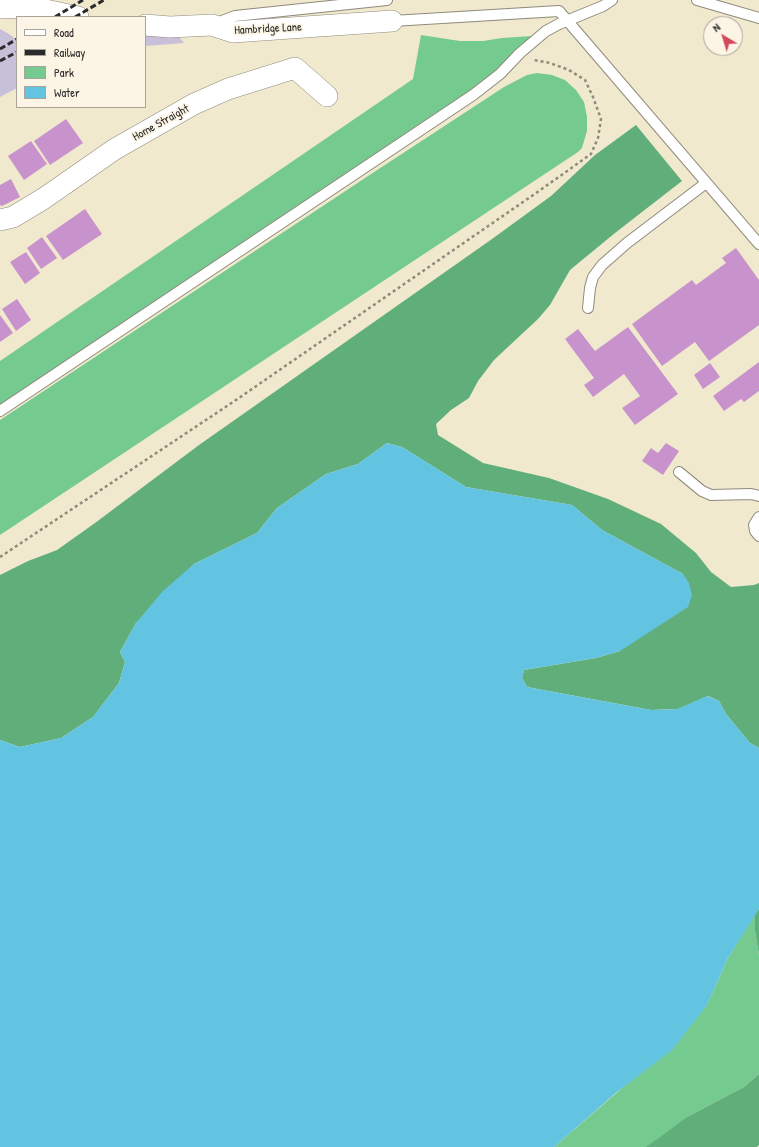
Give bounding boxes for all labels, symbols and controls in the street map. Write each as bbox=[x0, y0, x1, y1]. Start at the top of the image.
legend bbox=[16, 16, 146, 108]
north arrow bbox=[703, 16, 743, 56]
street label: Hambridge Lane bbox=[234, 20, 302, 38]
text: N bbox=[710, 20, 723, 35]
text: Road bbox=[54, 24, 74, 41]
text: Railway bbox=[54, 44, 85, 61]
text: Park bbox=[54, 64, 74, 81]
text: Water bbox=[54, 84, 80, 101]
street label: Home Straight bbox=[130, 102, 192, 144]

